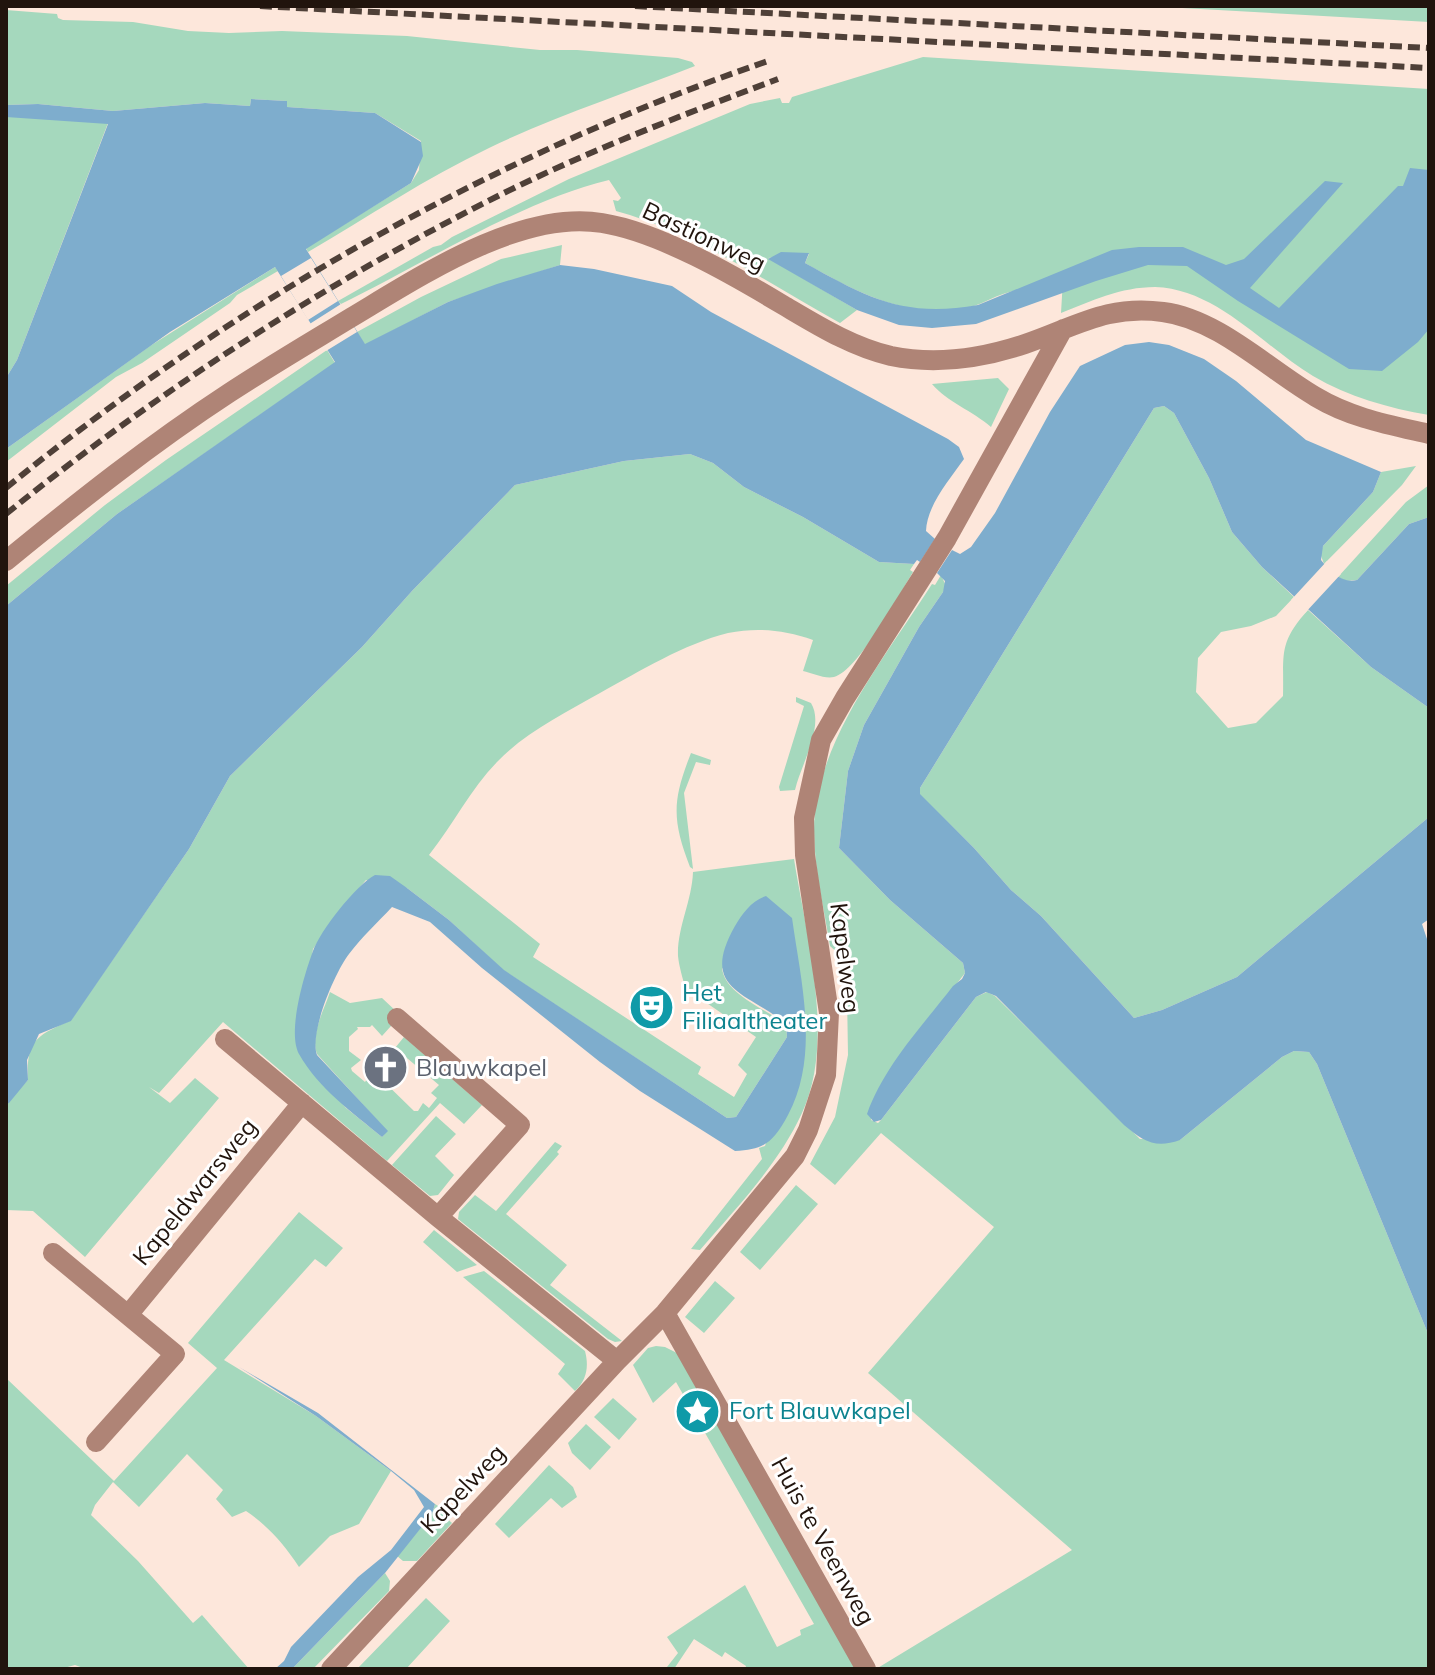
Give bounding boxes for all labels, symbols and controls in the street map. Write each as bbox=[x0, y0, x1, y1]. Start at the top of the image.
street label: Bastionweg bbox=[638, 195, 771, 278]
street label: Kapelweg bbox=[824, 901, 868, 1015]
place label: Het Filiaaltheater bbox=[682, 977, 827, 1035]
theatre icon: Het Filiaaltheater bbox=[627, 983, 675, 1031]
church icon: Blauwkapel bbox=[361, 1044, 409, 1092]
place label: Blauwkapel bbox=[416, 1052, 547, 1082]
street label: Kapeldwarsweg bbox=[126, 1112, 263, 1271]
place icon: Fort Blauwkapel bbox=[674, 1387, 722, 1435]
place label: Fort Blauwkapel bbox=[729, 1395, 911, 1425]
street label: Kapelweg bbox=[413, 1437, 511, 1539]
street label: Huis te Veenweg bbox=[765, 1451, 882, 1630]

